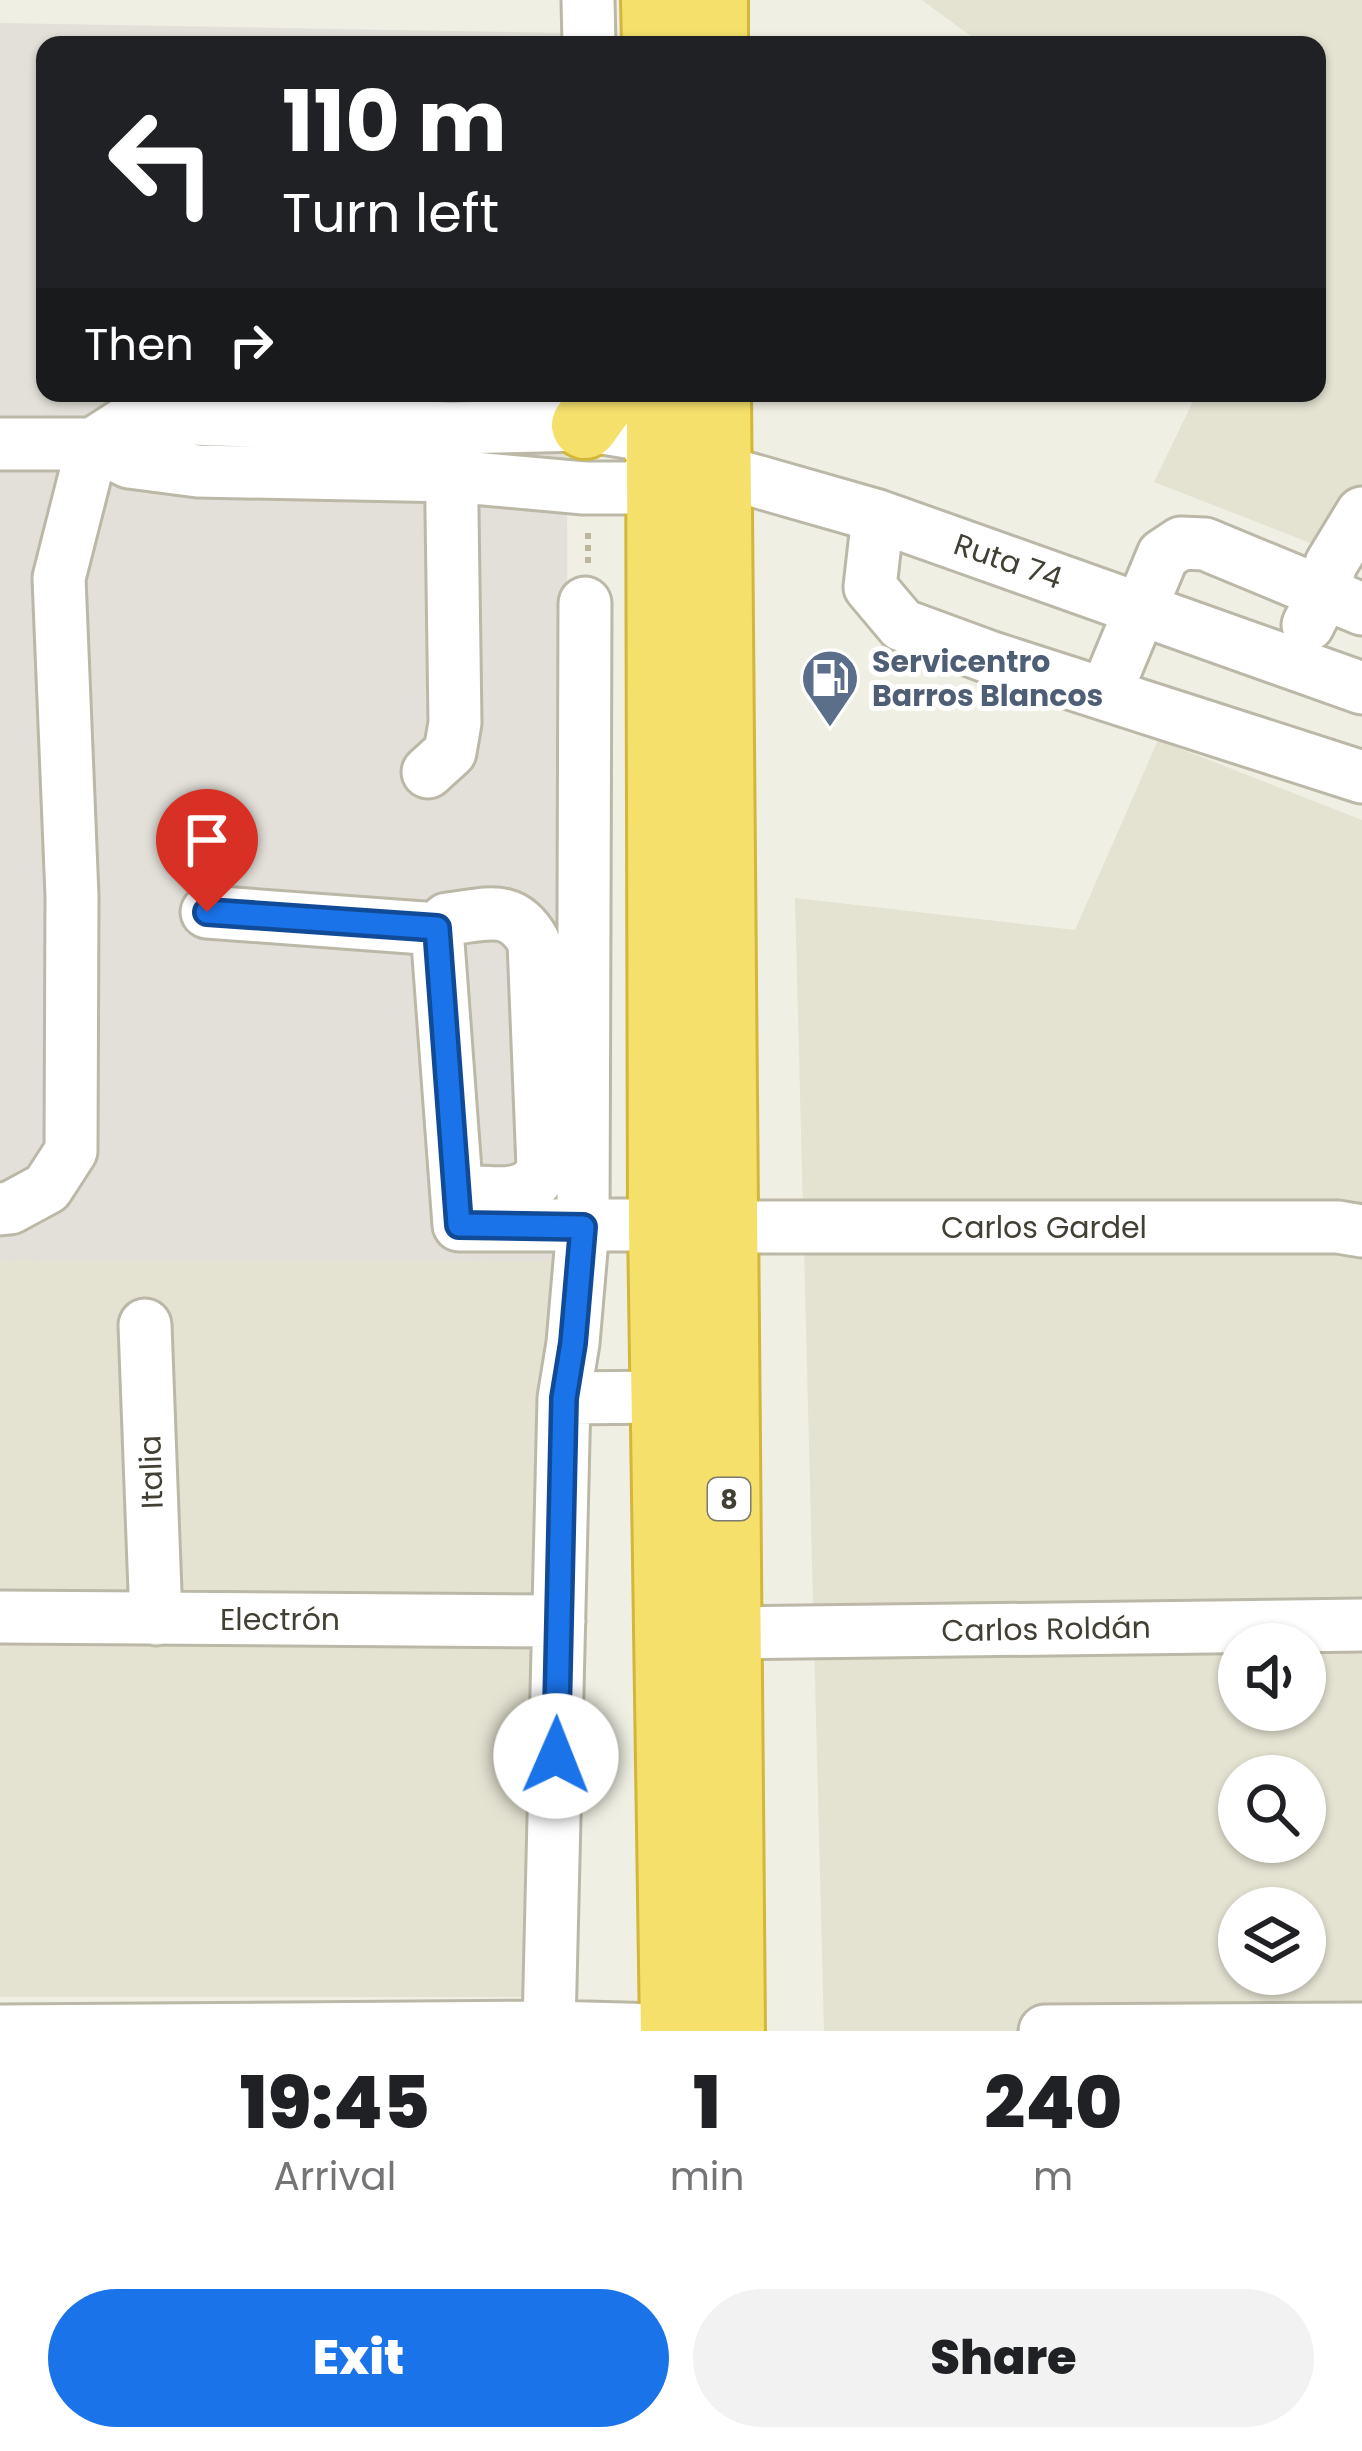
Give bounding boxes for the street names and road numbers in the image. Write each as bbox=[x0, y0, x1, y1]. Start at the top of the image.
street label: Ruta 74 bbox=[948, 522, 1068, 600]
street label: Carlos Gardel bbox=[941, 1206, 1147, 1249]
street label: Italia bbox=[128, 1434, 174, 1510]
road number: 8 bbox=[708, 1478, 750, 1520]
street label: Electrón bbox=[220, 1598, 340, 1641]
street label: Carlos Roldán bbox=[941, 1606, 1151, 1652]

